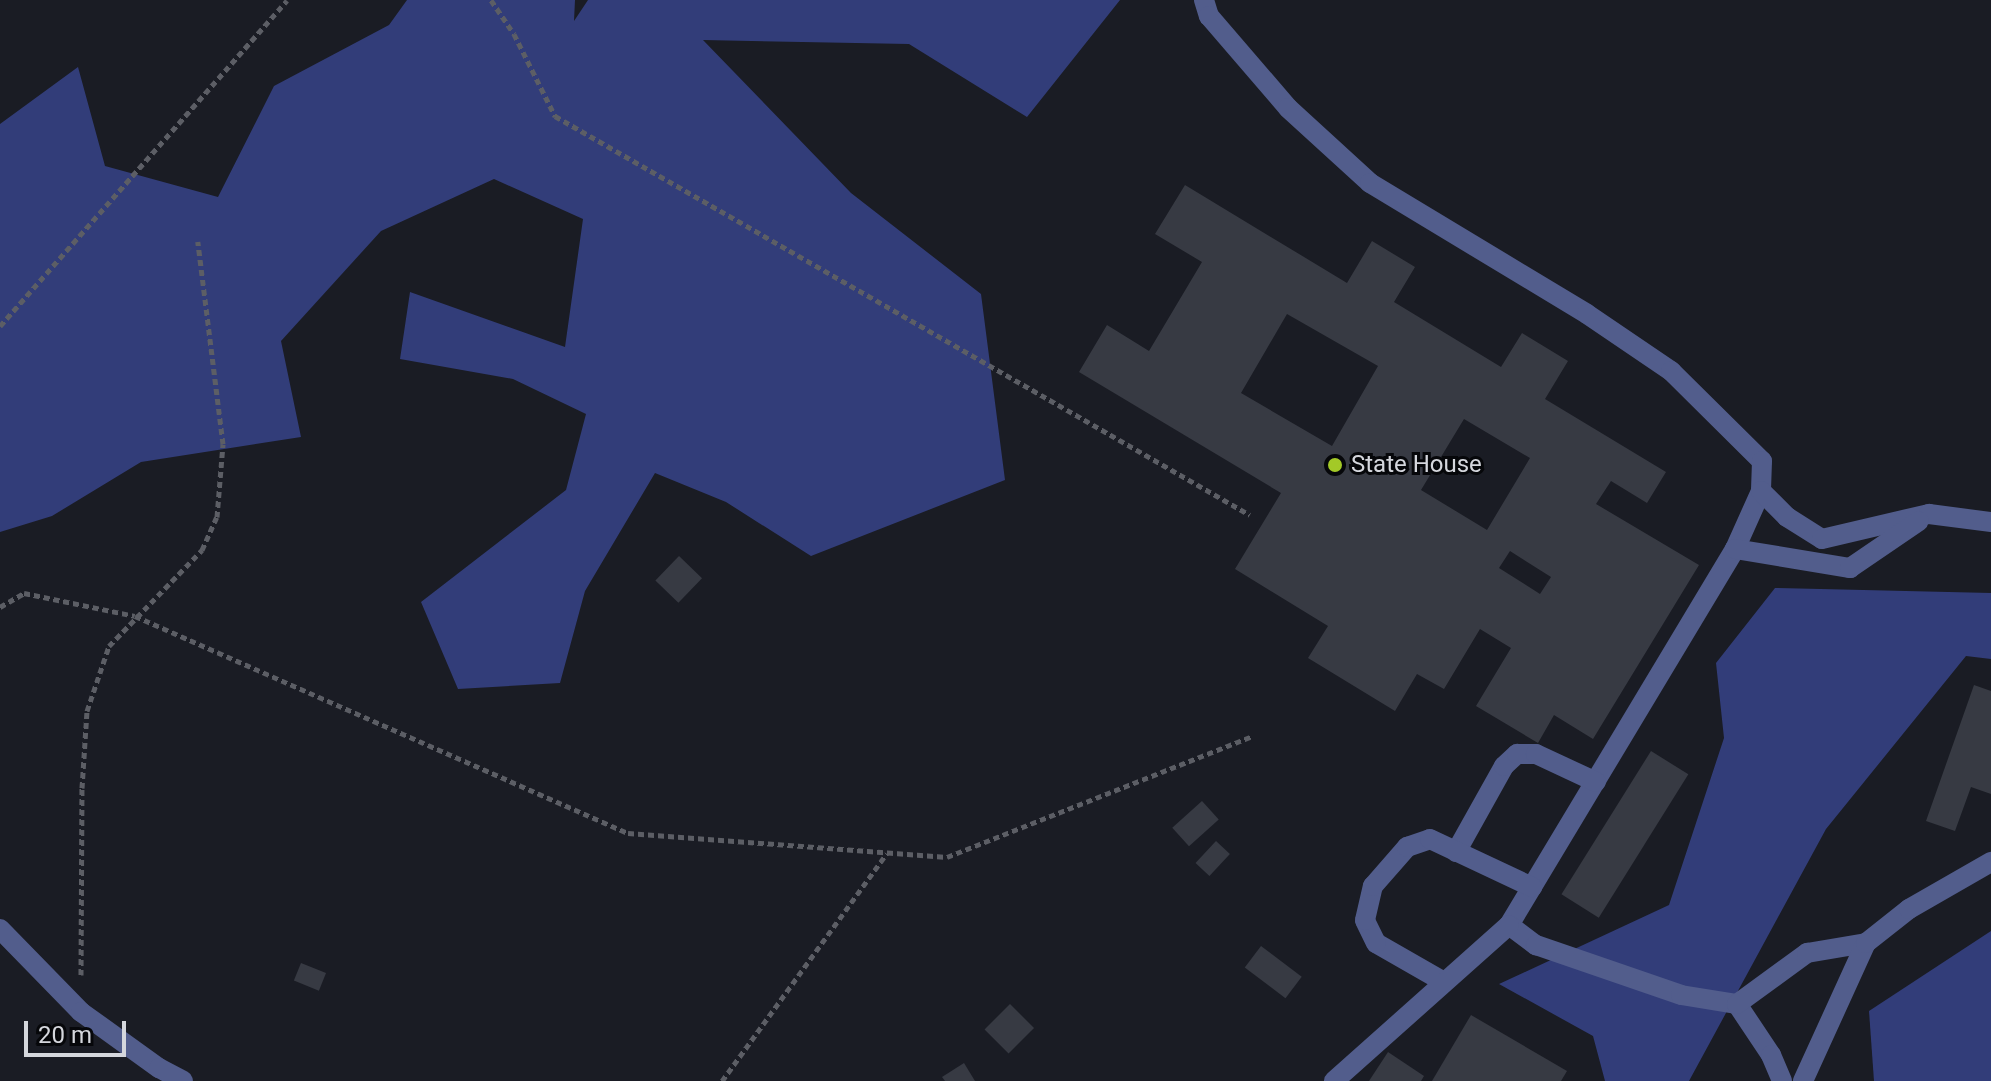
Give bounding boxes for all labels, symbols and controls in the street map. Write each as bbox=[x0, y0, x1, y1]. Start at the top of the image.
place label: State House bbox=[1351, 451, 1482, 479]
marker: State House bbox=[1326, 456, 1344, 474]
scale bar bbox=[28, 1005, 130, 1055]
text: 20 m bbox=[38, 1021, 92, 1049]

